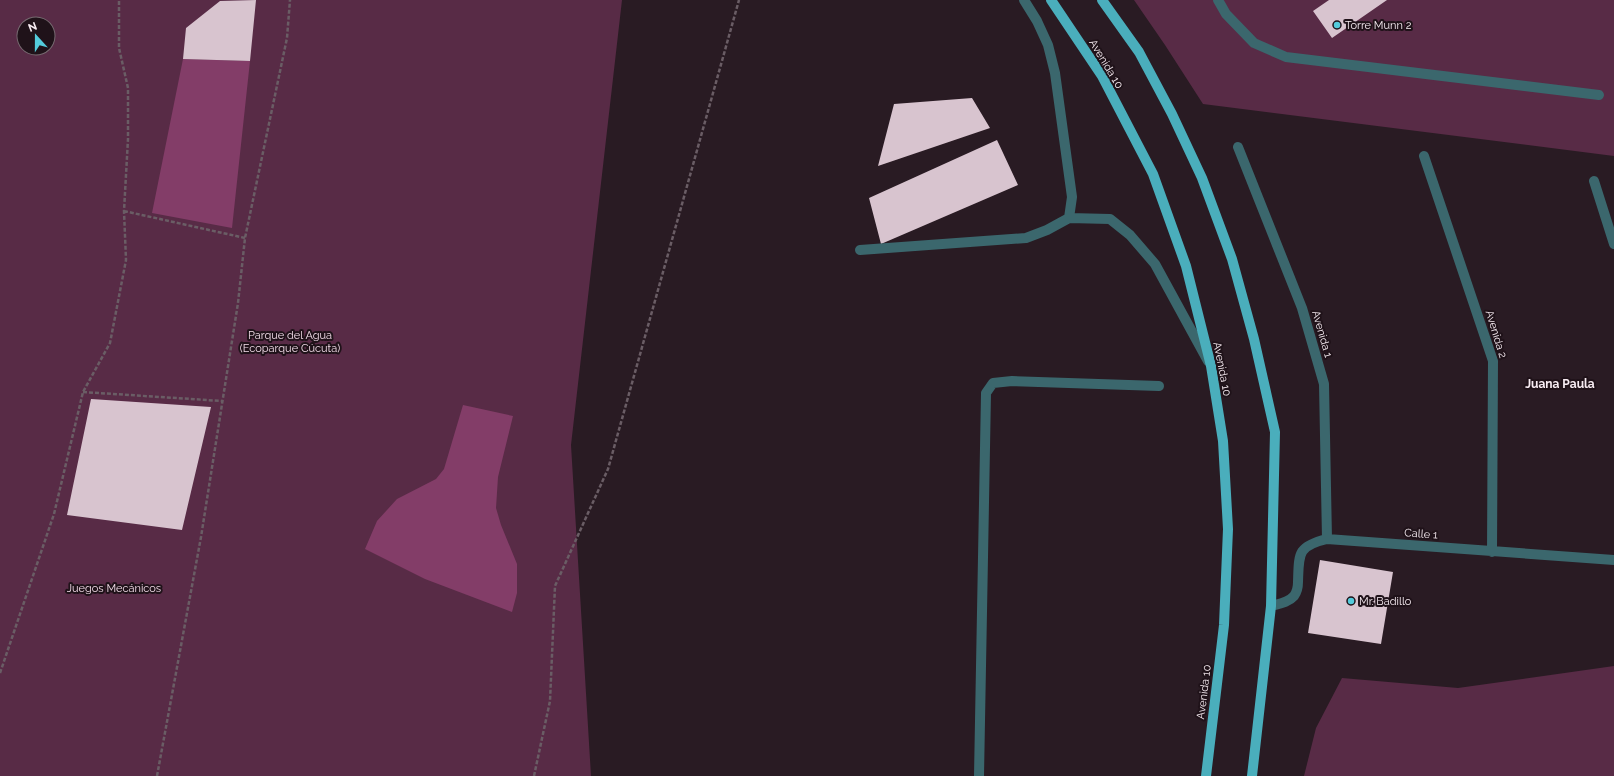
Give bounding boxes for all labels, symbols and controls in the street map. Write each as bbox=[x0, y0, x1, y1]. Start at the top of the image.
north arrow bbox=[16, 16, 56, 56]
place label: Torre Munn 2 bbox=[1345, 19, 1412, 32]
text: N bbox=[26, 20, 39, 35]
marker: Torre Munn 2 bbox=[1332, 20, 1342, 30]
street label: Avenida 10 bbox=[1086, 37, 1126, 91]
street label: Avenida 2 bbox=[1483, 308, 1510, 360]
street label: Avenida 1 bbox=[1309, 309, 1335, 359]
park label: Parque del Agua (Ecoparque Cúcuta) bbox=[240, 329, 340, 355]
street label: Avenida 10 bbox=[1210, 341, 1234, 398]
district label: Juana Paula bbox=[1525, 377, 1595, 391]
street label: Calle 1 bbox=[1404, 526, 1438, 542]
park label: Juegos Mecánicos bbox=[67, 582, 161, 595]
place label: Mr. Badillo bbox=[1359, 595, 1412, 608]
marker: Mr. Badillo bbox=[1346, 596, 1356, 606]
street label: Avenida 10 bbox=[1194, 664, 1214, 720]

